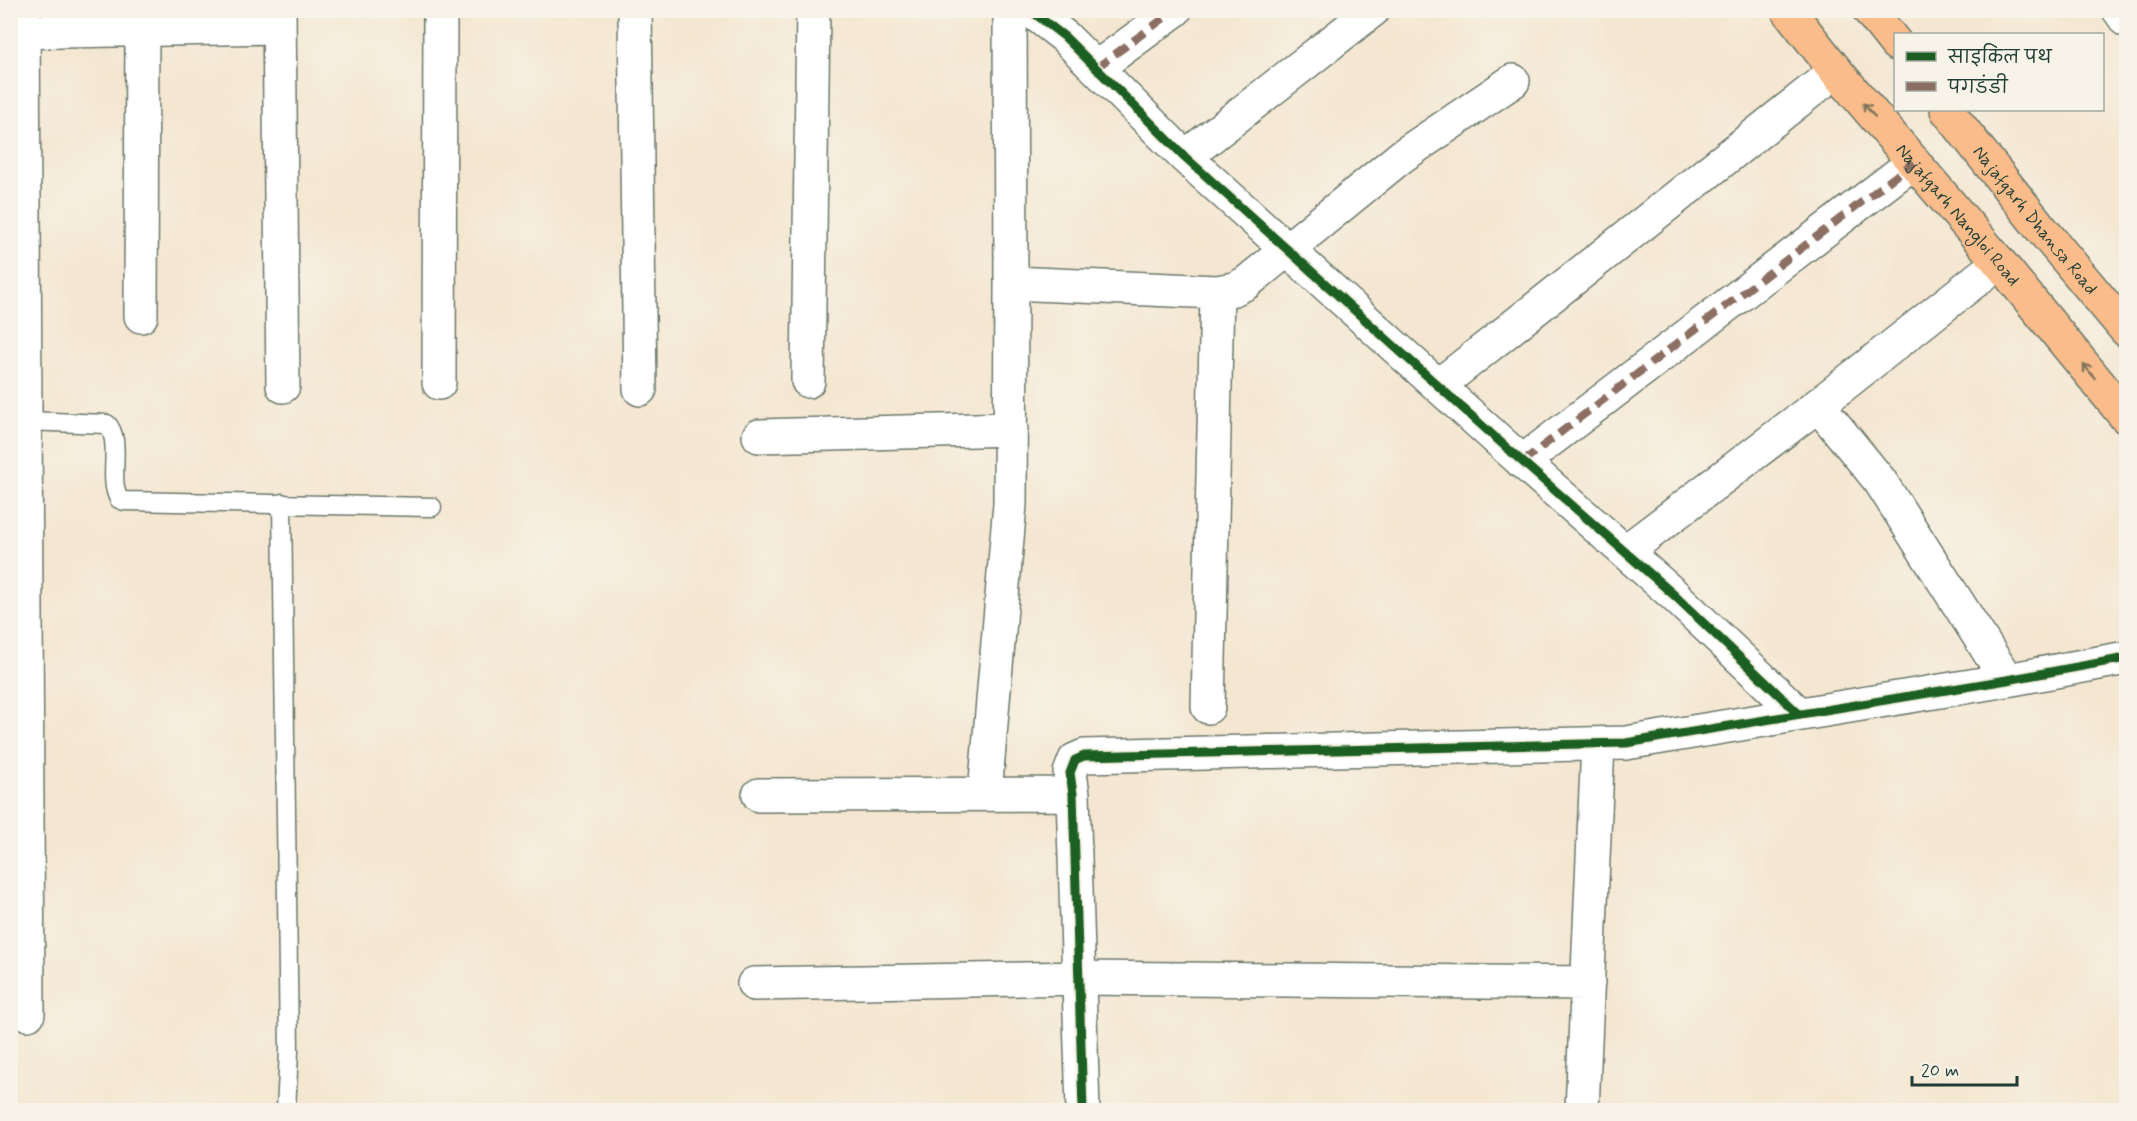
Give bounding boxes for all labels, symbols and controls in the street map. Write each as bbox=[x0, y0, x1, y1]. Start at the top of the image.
legend bbox=[1894, 33, 2104, 111]
text: साइकिल पथ bbox=[1947, 43, 2053, 70]
text: पगडंडी bbox=[1947, 73, 2008, 100]
one-way arrow bbox=[1862, 103, 1876, 118]
street label: Najafgarh Nangloi Road bbox=[1890, 139, 2025, 291]
street label: Najafgarh Dhansa Road bbox=[1967, 141, 2102, 300]
one-way arrow bbox=[2083, 363, 2096, 379]
scale bar bbox=[1912, 1049, 2017, 1087]
text: 20 m bbox=[1921, 1059, 1959, 1083]

